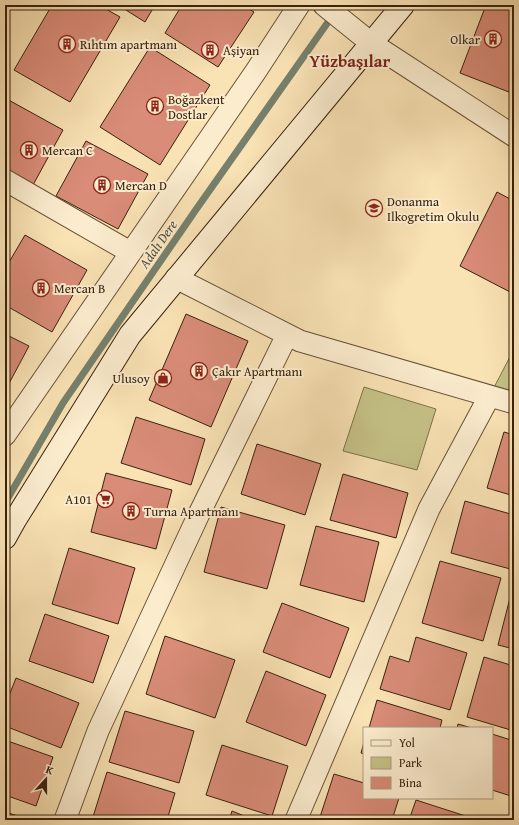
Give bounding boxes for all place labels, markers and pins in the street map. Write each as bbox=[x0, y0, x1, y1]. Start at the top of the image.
building icon: Olkar bbox=[483, 29, 503, 49]
place label: Olkar bbox=[450, 30, 481, 49]
building icon: Rıhtım apartmanı bbox=[57, 34, 77, 54]
place label: Rıhtım apartmanı bbox=[80, 35, 177, 54]
building icon: Aşiyan bbox=[200, 40, 220, 60]
place label: Aşiyan bbox=[223, 41, 260, 60]
place label: Boğazkent Dostlar bbox=[168, 90, 225, 124]
building icon: Boğazkent Dostlar bbox=[145, 96, 165, 116]
building icon: Mercan C bbox=[19, 140, 39, 160]
place label: Mercan C bbox=[42, 141, 93, 160]
building icon: Mercan D bbox=[92, 175, 112, 195]
place label: Mercan D bbox=[115, 176, 167, 195]
place label: Donanma Ilkogretim Okulu bbox=[387, 192, 479, 226]
school or university icon: Donanma Ilkogretim Okulu bbox=[364, 198, 384, 218]
building icon: Mercan B bbox=[31, 278, 51, 298]
place label: Mercan B bbox=[54, 279, 105, 298]
building icon: Çakır Apartmanı bbox=[189, 361, 209, 381]
place label: Çakır Apartmanı bbox=[212, 362, 303, 381]
shop icon: Ulusoy bbox=[153, 368, 173, 388]
place label: Ulusoy bbox=[112, 369, 151, 388]
supermarket icon: A101 bbox=[95, 489, 115, 509]
place label: A101 bbox=[65, 490, 92, 509]
building icon: Turna Apartmanı bbox=[121, 501, 141, 521]
place label: Turna Apartmanı bbox=[144, 502, 239, 521]

